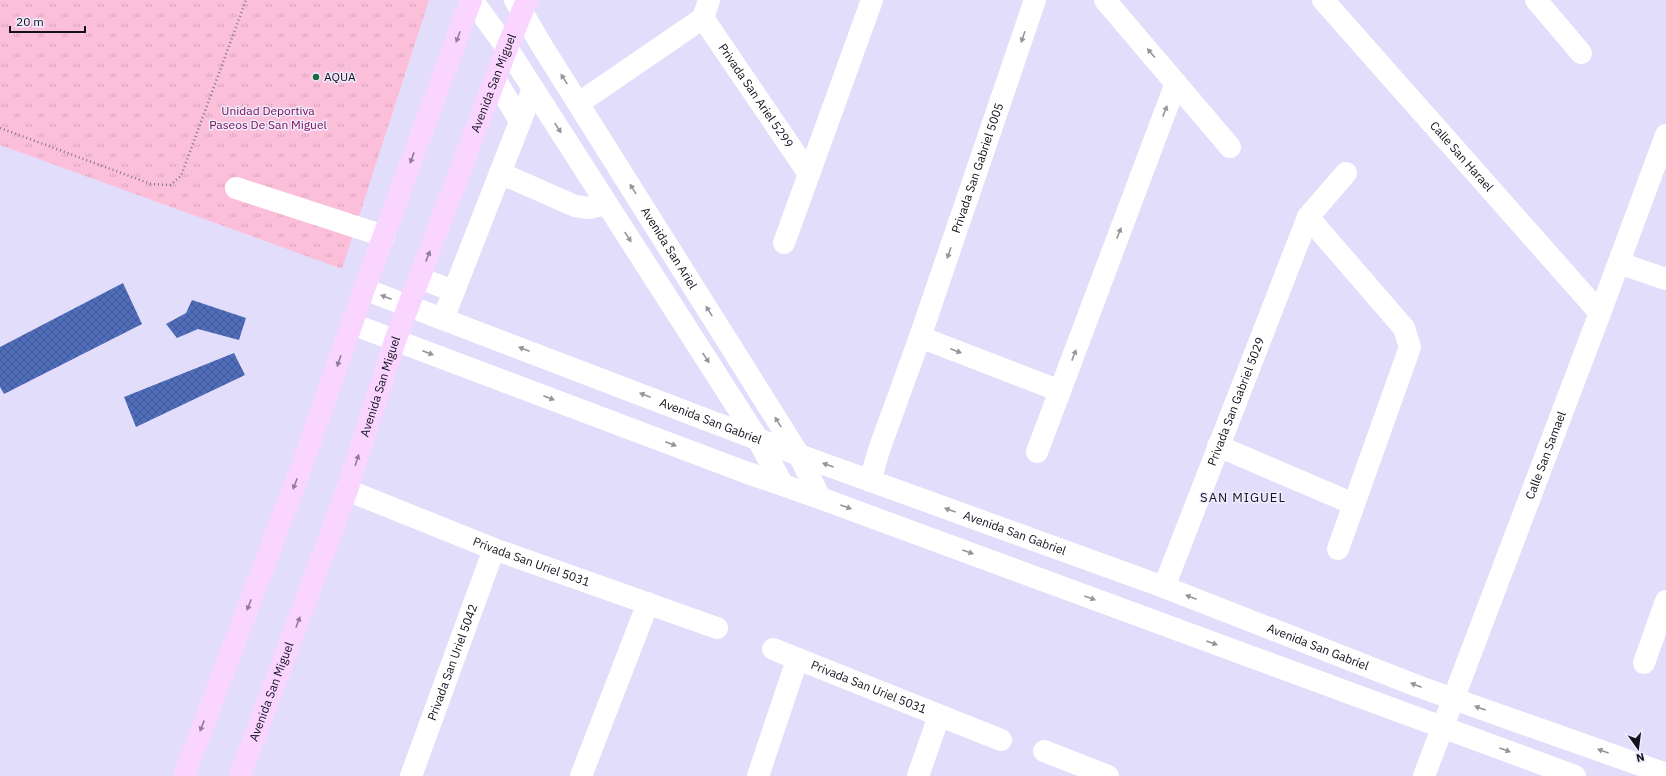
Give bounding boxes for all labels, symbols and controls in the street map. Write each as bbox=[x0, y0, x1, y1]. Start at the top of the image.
scale bar bbox=[10, 8, 85, 34]
text: 20 m bbox=[16, 14, 44, 29]
one-way arrow bbox=[454, 31, 460, 43]
street label: Avenida San Miguel bbox=[467, 31, 519, 135]
one-way arrow bbox=[1019, 31, 1025, 43]
street label: Privada San Ariel 5299 bbox=[716, 40, 797, 150]
one-way arrow bbox=[1146, 48, 1155, 58]
place label: AQUA bbox=[324, 69, 356, 84]
marker: AQUA bbox=[311, 72, 321, 82]
one-way arrow bbox=[560, 74, 567, 85]
street label: Privada San Gabriel 5005 bbox=[948, 101, 1006, 235]
park label: Unidad Deportiva Paseos De San Miguel bbox=[209, 103, 327, 132]
one-way arrow bbox=[1163, 105, 1169, 117]
street label: Calle San Harael bbox=[1427, 118, 1497, 194]
one-way arrow bbox=[554, 122, 562, 133]
one-way arrow bbox=[409, 153, 415, 165]
one-way arrow bbox=[629, 184, 637, 195]
street label: Avenida San Ariel bbox=[638, 204, 701, 292]
one-way arrow bbox=[1117, 227, 1123, 239]
one-way arrow bbox=[625, 231, 632, 243]
one-way arrow bbox=[945, 247, 951, 259]
one-way arrow bbox=[425, 250, 431, 262]
one-way arrow bbox=[380, 294, 392, 300]
one-way arrow bbox=[706, 306, 713, 317]
street label: Avenida San Miguel bbox=[357, 334, 403, 439]
street label: Privada San Gabriel 5029 bbox=[1204, 335, 1268, 468]
one-way arrow bbox=[517, 346, 529, 352]
one-way arrow bbox=[1071, 348, 1077, 360]
one-way arrow bbox=[951, 349, 963, 355]
one-way arrow bbox=[422, 350, 434, 356]
one-way arrow bbox=[702, 353, 710, 363]
one-way arrow bbox=[335, 355, 341, 367]
one-way arrow bbox=[639, 392, 651, 398]
street label: Avenida San Gabriel bbox=[658, 395, 764, 447]
one-way arrow bbox=[544, 396, 556, 402]
street label: Calle San Samael bbox=[1522, 409, 1569, 501]
one-way arrow bbox=[775, 416, 782, 428]
one-way arrow bbox=[665, 441, 677, 447]
one-way arrow bbox=[354, 454, 360, 466]
one-way arrow bbox=[822, 462, 834, 468]
one-way arrow bbox=[292, 478, 298, 490]
district label: SAN MIGUEL bbox=[1200, 489, 1286, 506]
one-way arrow bbox=[840, 505, 852, 511]
one-way arrow bbox=[944, 506, 956, 512]
street label: Avenida San Gabriel bbox=[962, 507, 1068, 558]
street label: Privada San Uriel 5031 bbox=[471, 533, 592, 589]
one-way arrow bbox=[962, 550, 974, 556]
one-way arrow bbox=[1185, 594, 1196, 600]
one-way arrow bbox=[1084, 595, 1096, 601]
one-way arrow bbox=[245, 599, 251, 611]
street label: Privada San Uriel 5042 bbox=[424, 602, 480, 723]
one-way arrow bbox=[295, 615, 301, 627]
street label: Avenida San Gabriel bbox=[1265, 620, 1371, 673]
street label: Avenida San Miguel bbox=[246, 640, 296, 743]
one-way arrow bbox=[1206, 640, 1218, 646]
street label: Privada San Uriel 5031 bbox=[809, 657, 929, 717]
one-way arrow bbox=[1410, 682, 1422, 688]
one-way arrow bbox=[1474, 704, 1486, 710]
one-way arrow bbox=[199, 721, 205, 733]
north arrow bbox=[1618, 728, 1658, 768]
one-way arrow bbox=[1499, 748, 1511, 754]
one-way arrow bbox=[1596, 748, 1608, 754]
text: N bbox=[1635, 750, 1646, 765]

